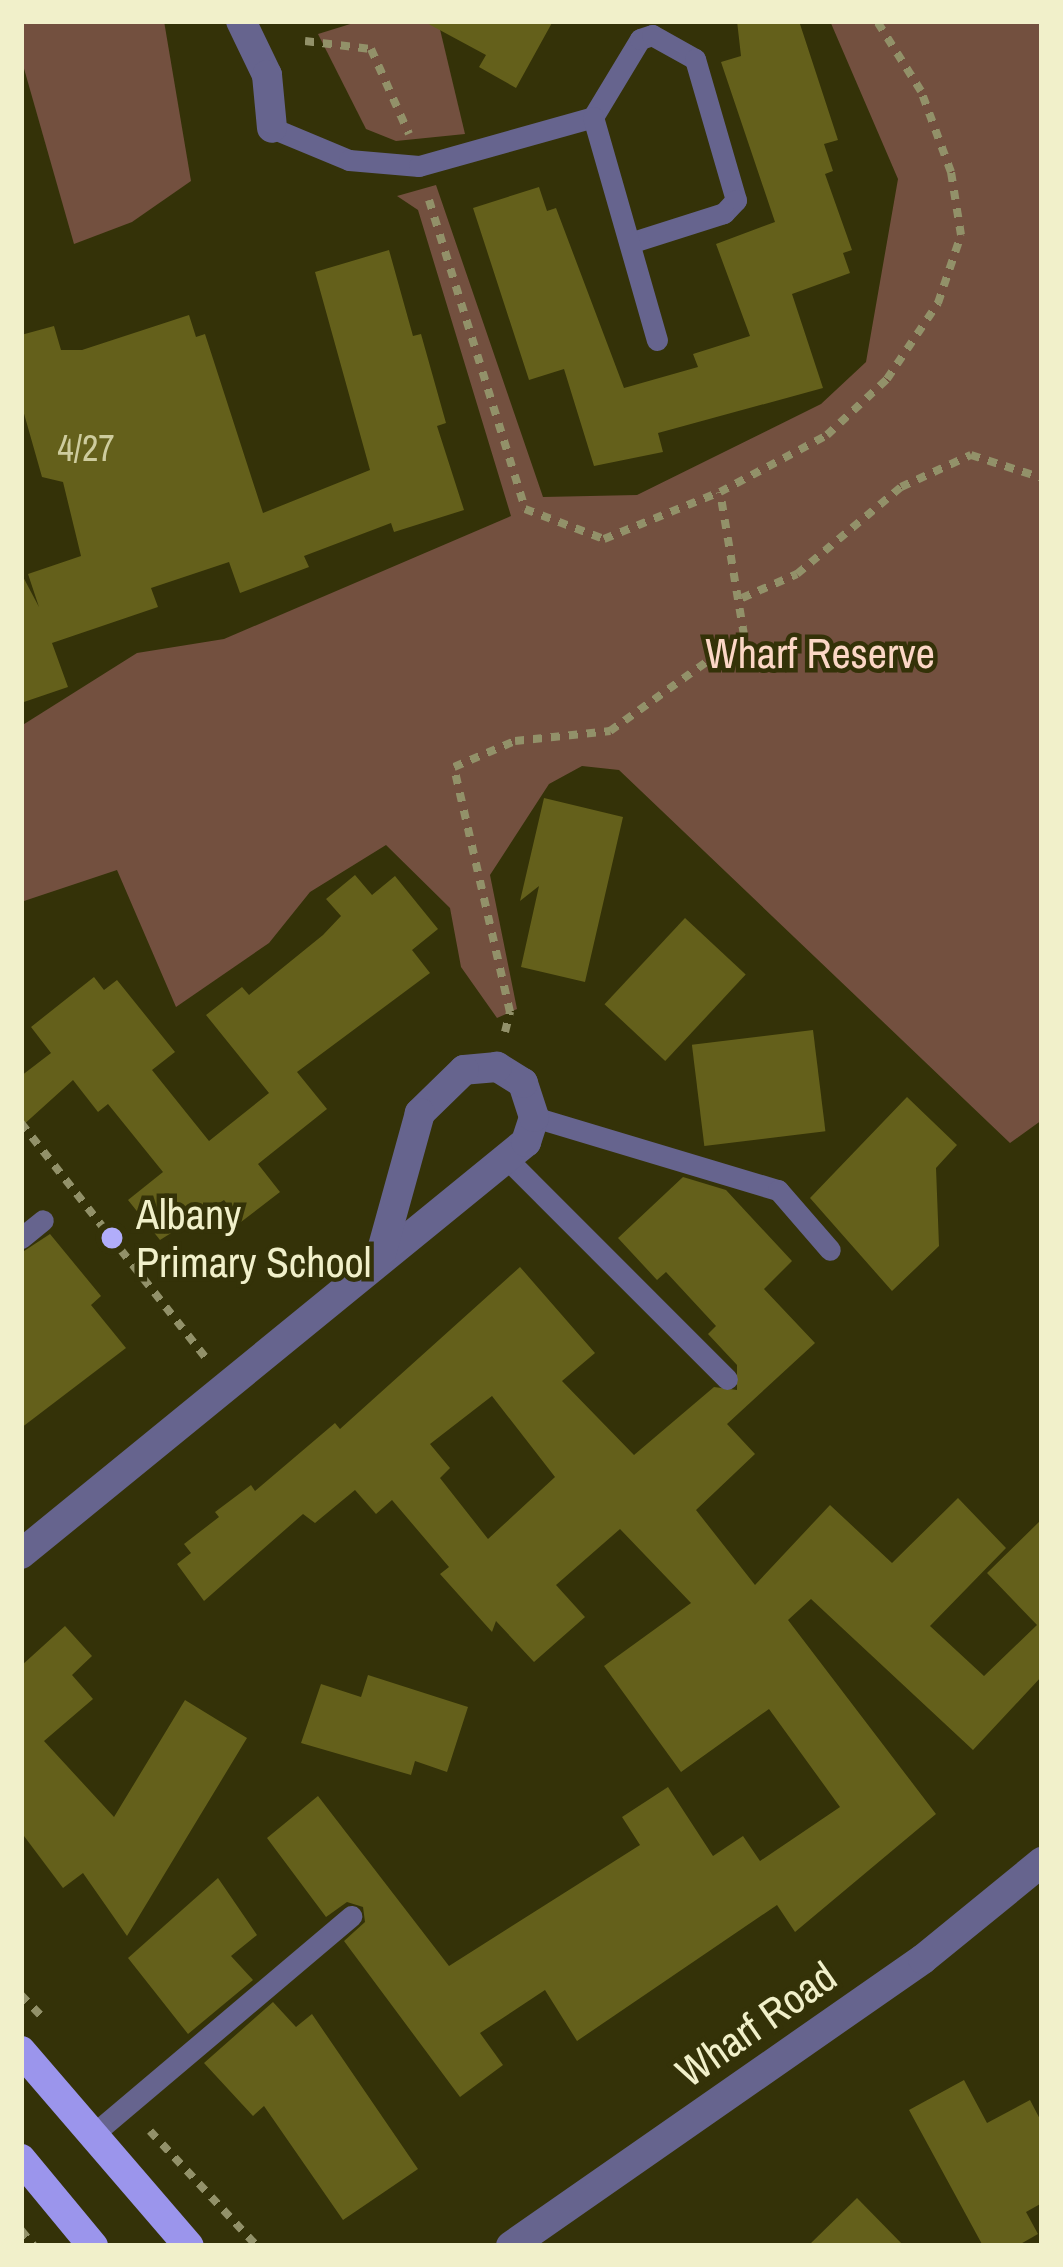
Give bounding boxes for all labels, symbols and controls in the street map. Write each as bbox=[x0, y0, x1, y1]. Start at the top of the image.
house number: 4/27 bbox=[57, 427, 115, 471]
park label: Wharf Reserve bbox=[705, 628, 935, 678]
place label: Albany Primary School bbox=[136, 1189, 371, 1288]
marker: Albany Primary School bbox=[99, 1225, 125, 1251]
street label: Wharf Road bbox=[666, 1951, 846, 2097]

